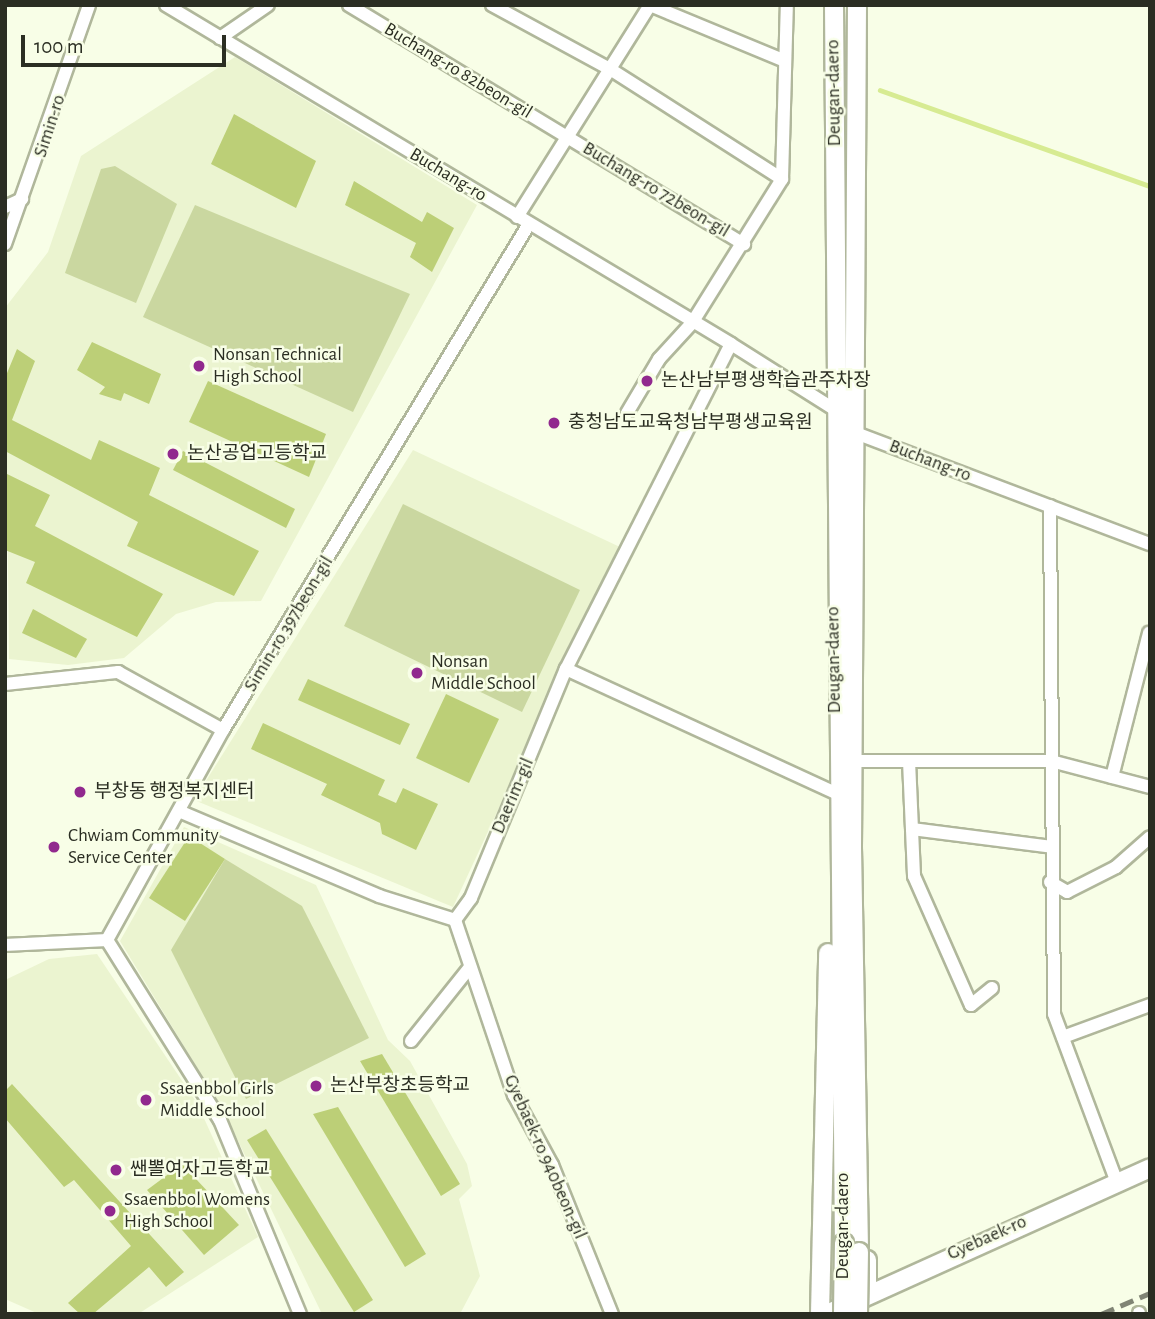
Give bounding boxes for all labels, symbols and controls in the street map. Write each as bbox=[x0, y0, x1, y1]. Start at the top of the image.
street label: Buchang-ro 82beon-gil bbox=[380, 18, 536, 124]
scale bar bbox=[24, 21, 229, 65]
text: 100 m bbox=[34, 36, 84, 57]
street label: Deugan-daero bbox=[822, 39, 846, 147]
street label: Simin-ro bbox=[29, 92, 71, 160]
street label: Buchang-ro 72beon-gil bbox=[578, 137, 734, 243]
street label: Buchang-ro bbox=[405, 143, 491, 207]
place label: Nonsan Technical High School bbox=[213, 344, 342, 388]
marker: Nonsan Technical High School bbox=[191, 358, 207, 374]
place label: 논산남부평생학습관주차장 bbox=[661, 370, 871, 392]
marker: 논산남부평생학습관주차장 bbox=[639, 373, 655, 389]
place label: 충청남도교육청남부평생교육원 bbox=[568, 412, 813, 434]
marker: 충청남도교육청남부평생교육원 bbox=[546, 415, 562, 431]
street label: Buchang-ro bbox=[886, 435, 974, 487]
place label: 논산공업고등학교 bbox=[187, 443, 327, 465]
marker: 논산공업고등학교 bbox=[165, 446, 181, 462]
street label: Simin-ro 397beon-gil bbox=[240, 552, 338, 696]
street label: Deugan-daero bbox=[822, 606, 846, 714]
place label: Nonsan Middle School bbox=[431, 651, 536, 695]
marker: Nonsan Middle School bbox=[409, 665, 425, 681]
street label: Daerim-gil bbox=[487, 755, 539, 837]
place label: 부창동 행정복지센터 bbox=[94, 781, 254, 803]
marker: 부창동 행정복지센터 bbox=[72, 784, 88, 800]
place label: Chwiam Community Service Center bbox=[68, 825, 219, 869]
marker: Chwiam Community Service Center bbox=[46, 839, 62, 855]
street label: Gyebaek-ro 940beon-gil bbox=[499, 1071, 591, 1243]
place label: 논산부창초등학교 bbox=[330, 1075, 470, 1097]
place label: Ssaenbbol Girls Middle School bbox=[160, 1078, 274, 1122]
marker: 논산부창초등학교 bbox=[308, 1078, 324, 1094]
marker: Ssaenbbol Girls Middle School bbox=[138, 1092, 154, 1108]
place label: 쌘뽈여자고등학교 bbox=[130, 1159, 270, 1181]
marker: 쌘뽈여자고등학교 bbox=[108, 1162, 124, 1178]
street label: Deugan-daero bbox=[832, 1173, 854, 1279]
place label: Ssaenbbol Womens High School bbox=[124, 1189, 270, 1233]
marker: Ssaenbbol Womens High School bbox=[102, 1203, 118, 1219]
street label: Gyebaek-ro bbox=[944, 1210, 1030, 1266]

